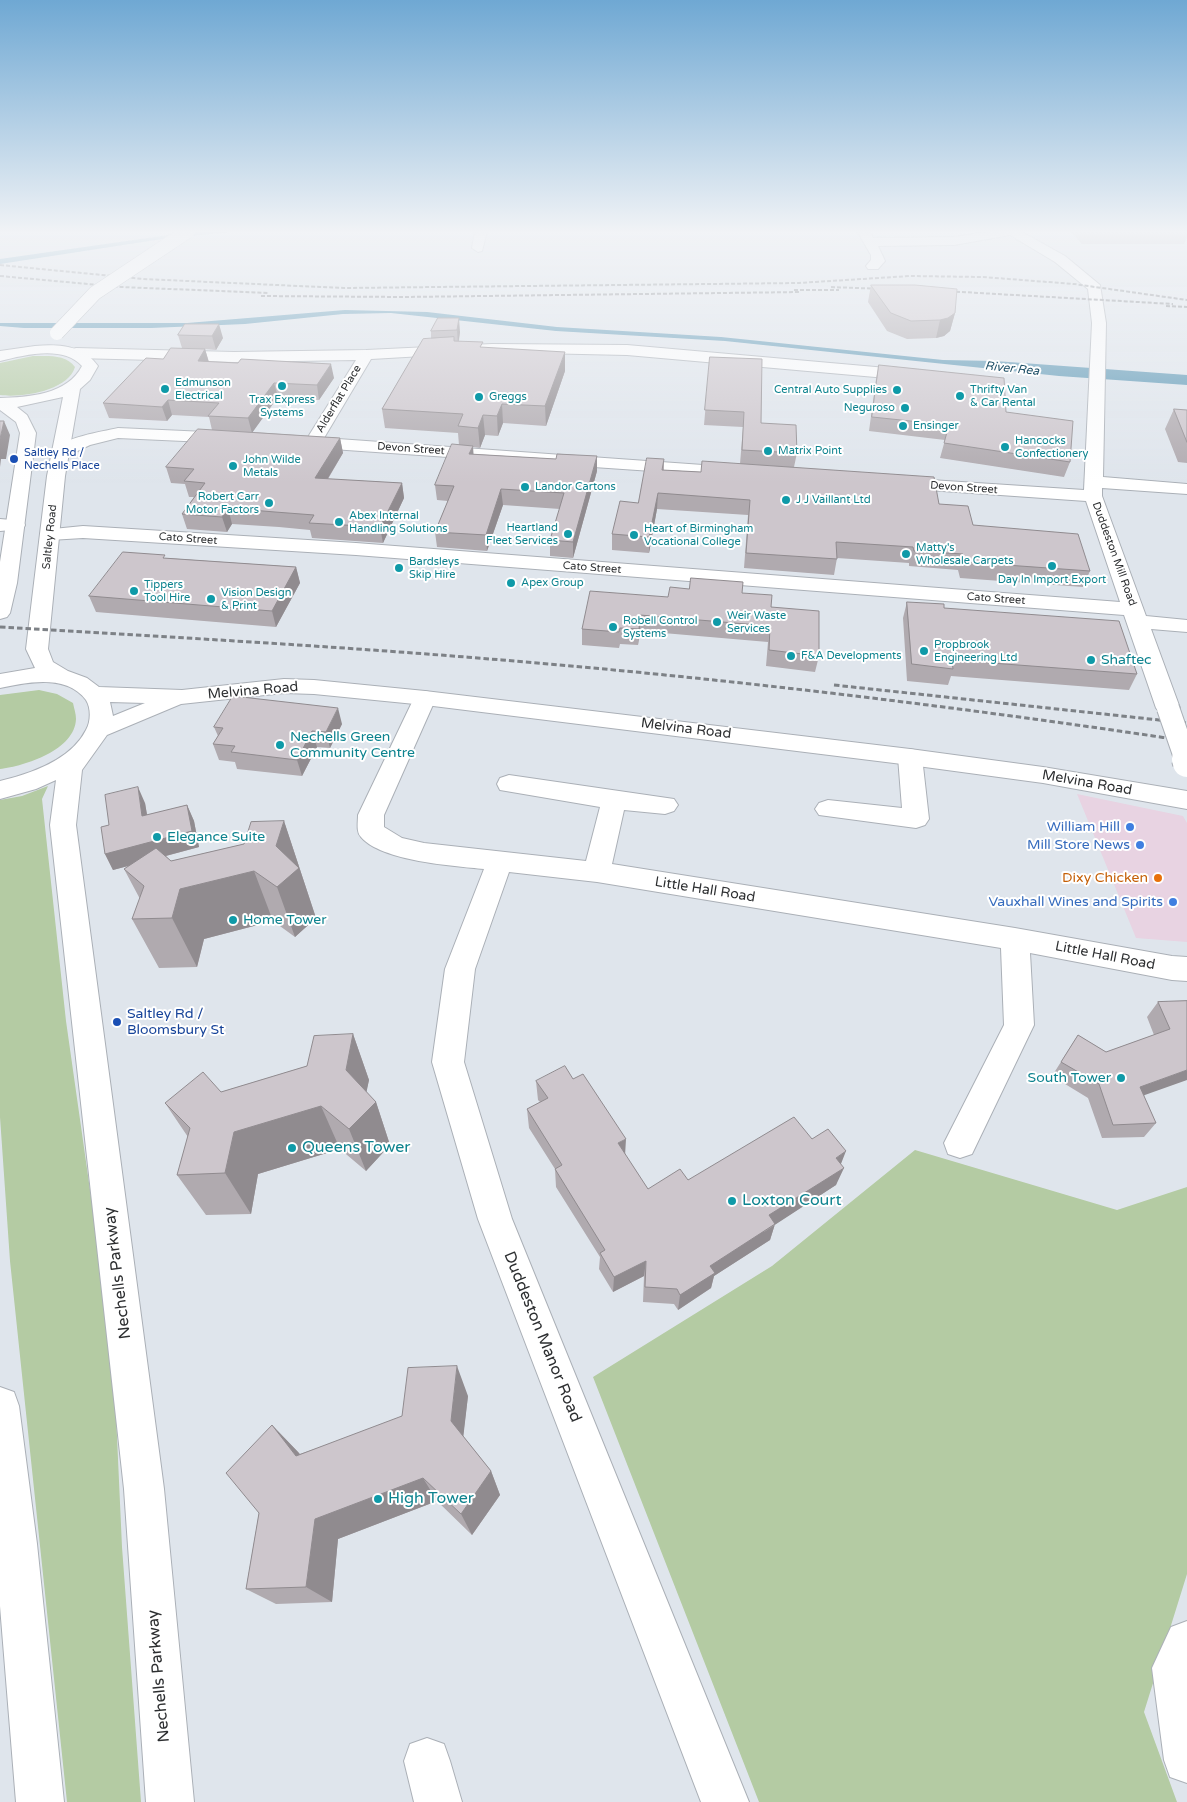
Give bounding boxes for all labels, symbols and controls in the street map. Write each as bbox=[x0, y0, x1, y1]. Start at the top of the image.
water label: River Rea bbox=[984, 359, 1040, 379]
street label: Alderflat Place bbox=[314, 363, 364, 435]
place label: Edmunson Electrical bbox=[175, 376, 231, 402]
marker: Trax Express Systems bbox=[276, 380, 288, 392]
marker: Edmunson Electrical bbox=[159, 383, 171, 395]
place label: Central Auto Supplies bbox=[774, 383, 887, 397]
place label: Thrifty Van & Car Rental bbox=[970, 383, 1036, 409]
marker: Central Auto Supplies bbox=[891, 384, 903, 396]
place label: Greggs bbox=[489, 390, 527, 404]
marker: Thrifty Van & Car Rental bbox=[954, 390, 966, 402]
marker: Greggs bbox=[473, 391, 485, 403]
place label: Trax Express Systems bbox=[249, 393, 315, 419]
place label: Neguroso bbox=[844, 401, 895, 415]
marker: Neguroso bbox=[899, 402, 911, 414]
place label: Ensinger bbox=[913, 419, 959, 433]
marker: Ensinger bbox=[897, 420, 909, 432]
place label: Hancocks Confectionery bbox=[1015, 434, 1088, 460]
street label: Devon Street bbox=[377, 440, 445, 458]
marker: Hancocks Confectionery bbox=[999, 441, 1011, 453]
place label: Matrix Point bbox=[778, 444, 842, 458]
marker: Matrix Point bbox=[762, 445, 774, 457]
place label: Saltley Rd / Nechells Place bbox=[24, 446, 100, 472]
marker: Saltley Rd / Nechells Place bbox=[8, 453, 20, 465]
place label: John Wilde Metals bbox=[243, 453, 301, 479]
marker: John Wilde Metals bbox=[227, 460, 239, 472]
street label: Devon Street bbox=[930, 479, 998, 497]
place label: Landor Cartons bbox=[535, 480, 616, 494]
marker: Landor Cartons bbox=[519, 481, 531, 493]
place label: Robert Carr Motor Factors bbox=[186, 490, 259, 516]
place label: J J Vaillant Ltd bbox=[796, 493, 871, 507]
marker: J J Vaillant Ltd bbox=[780, 494, 792, 506]
marker: Robert Carr Motor Factors bbox=[263, 497, 275, 509]
street label: Duddeston Mill Road bbox=[1089, 500, 1139, 608]
street label: Saltley Road bbox=[40, 504, 60, 570]
place label: Abex Internal Handling Solutions bbox=[349, 509, 448, 535]
marker: Abex Internal Handling Solutions bbox=[333, 516, 345, 528]
place label: Heartland Fleet Services bbox=[486, 521, 558, 547]
place label: Heart of Birmingham Vocational College bbox=[644, 522, 753, 548]
marker: Heartland Fleet Services bbox=[562, 528, 574, 540]
marker: Heart of Birmingham Vocational College bbox=[628, 529, 640, 541]
street label: Cato Street bbox=[158, 530, 218, 548]
place label: Matty's Wholesale Carpets bbox=[916, 541, 1013, 567]
marker: Matty's Wholesale Carpets bbox=[900, 548, 912, 560]
place label: Bardsleys Skip Hire bbox=[409, 555, 459, 581]
street label: Cato Street bbox=[562, 559, 622, 577]
marker: Day In Import Export bbox=[1046, 560, 1058, 572]
marker: Bardsleys Skip Hire bbox=[393, 562, 405, 574]
place label: Day In Import Export bbox=[998, 573, 1106, 587]
place label: Apex Group bbox=[521, 576, 584, 590]
marker: Apex Group bbox=[505, 577, 517, 589]
place label: Tippers Tool Hire bbox=[144, 578, 190, 604]
marker: Tippers Tool Hire bbox=[128, 585, 140, 597]
place label: Vision Design & Print bbox=[221, 586, 291, 612]
street label: Cato Street bbox=[966, 590, 1026, 608]
marker: Vision Design & Print bbox=[205, 593, 217, 605]
place label: Weir Waste Services bbox=[727, 609, 786, 635]
place label: Robell Control Systems bbox=[623, 614, 697, 640]
marker: Weir Waste Services bbox=[711, 616, 723, 628]
marker: Robell Control Systems bbox=[607, 621, 619, 633]
place label: Propbrook Engineering Ltd bbox=[934, 638, 1017, 664]
marker: Propbrook Engineering Ltd bbox=[918, 645, 930, 657]
place label: F&A Developments bbox=[801, 649, 901, 663]
marker: F&A Developments bbox=[785, 650, 797, 662]
place label: Shaftec bbox=[1101, 652, 1152, 668]
marker: Shaftec bbox=[1085, 654, 1097, 666]
street label: Melvina Road bbox=[207, 679, 299, 703]
street label: Melvina Road bbox=[640, 715, 732, 743]
place label: Nechells Green Community Centre bbox=[290, 729, 415, 762]
marker: Nechells Green Community Centre bbox=[274, 739, 286, 751]
street label: Melvina Road bbox=[1041, 767, 1133, 799]
place label: William Hill bbox=[1047, 819, 1120, 835]
marker: William Hill bbox=[1124, 821, 1136, 833]
place label: Elegance Suite bbox=[167, 829, 265, 845]
marker: Elegance Suite bbox=[151, 831, 163, 843]
place label: Mill Store News bbox=[1027, 837, 1130, 853]
marker: Mill Store News bbox=[1134, 839, 1146, 851]
place label: Dixy Chicken bbox=[1062, 870, 1148, 886]
marker: Dixy Chicken bbox=[1152, 872, 1164, 884]
street label: Little Hall Road bbox=[654, 874, 756, 906]
place label: Vauxhall Wines and Spirits bbox=[988, 894, 1163, 910]
marker: Vauxhall Wines and Spirits bbox=[1167, 896, 1179, 908]
place label: Home Tower bbox=[243, 912, 327, 928]
marker: Home Tower bbox=[227, 914, 239, 926]
street label: Little Hall Road bbox=[1054, 938, 1156, 974]
place label: Saltley Rd / Bloomsbury St bbox=[127, 1006, 224, 1038]
marker: Saltley Rd / Bloomsbury St bbox=[111, 1016, 123, 1028]
place label: South Tower bbox=[1028, 1070, 1111, 1086]
marker: South Tower bbox=[1115, 1072, 1127, 1084]
place label: Queens Tower bbox=[302, 1138, 410, 1158]
marker: Queens Tower bbox=[286, 1142, 298, 1154]
place label: Loxton Court bbox=[742, 1191, 842, 1211]
marker: Loxton Court bbox=[726, 1195, 738, 1207]
street label: Nechells Parkway bbox=[100, 1206, 136, 1340]
street label: Duddeston Manor Road bbox=[499, 1249, 585, 1425]
place label: High Tower bbox=[388, 1489, 474, 1509]
marker: High Tower bbox=[372, 1493, 384, 1505]
street label: Nechells Parkway bbox=[144, 1609, 174, 1743]

